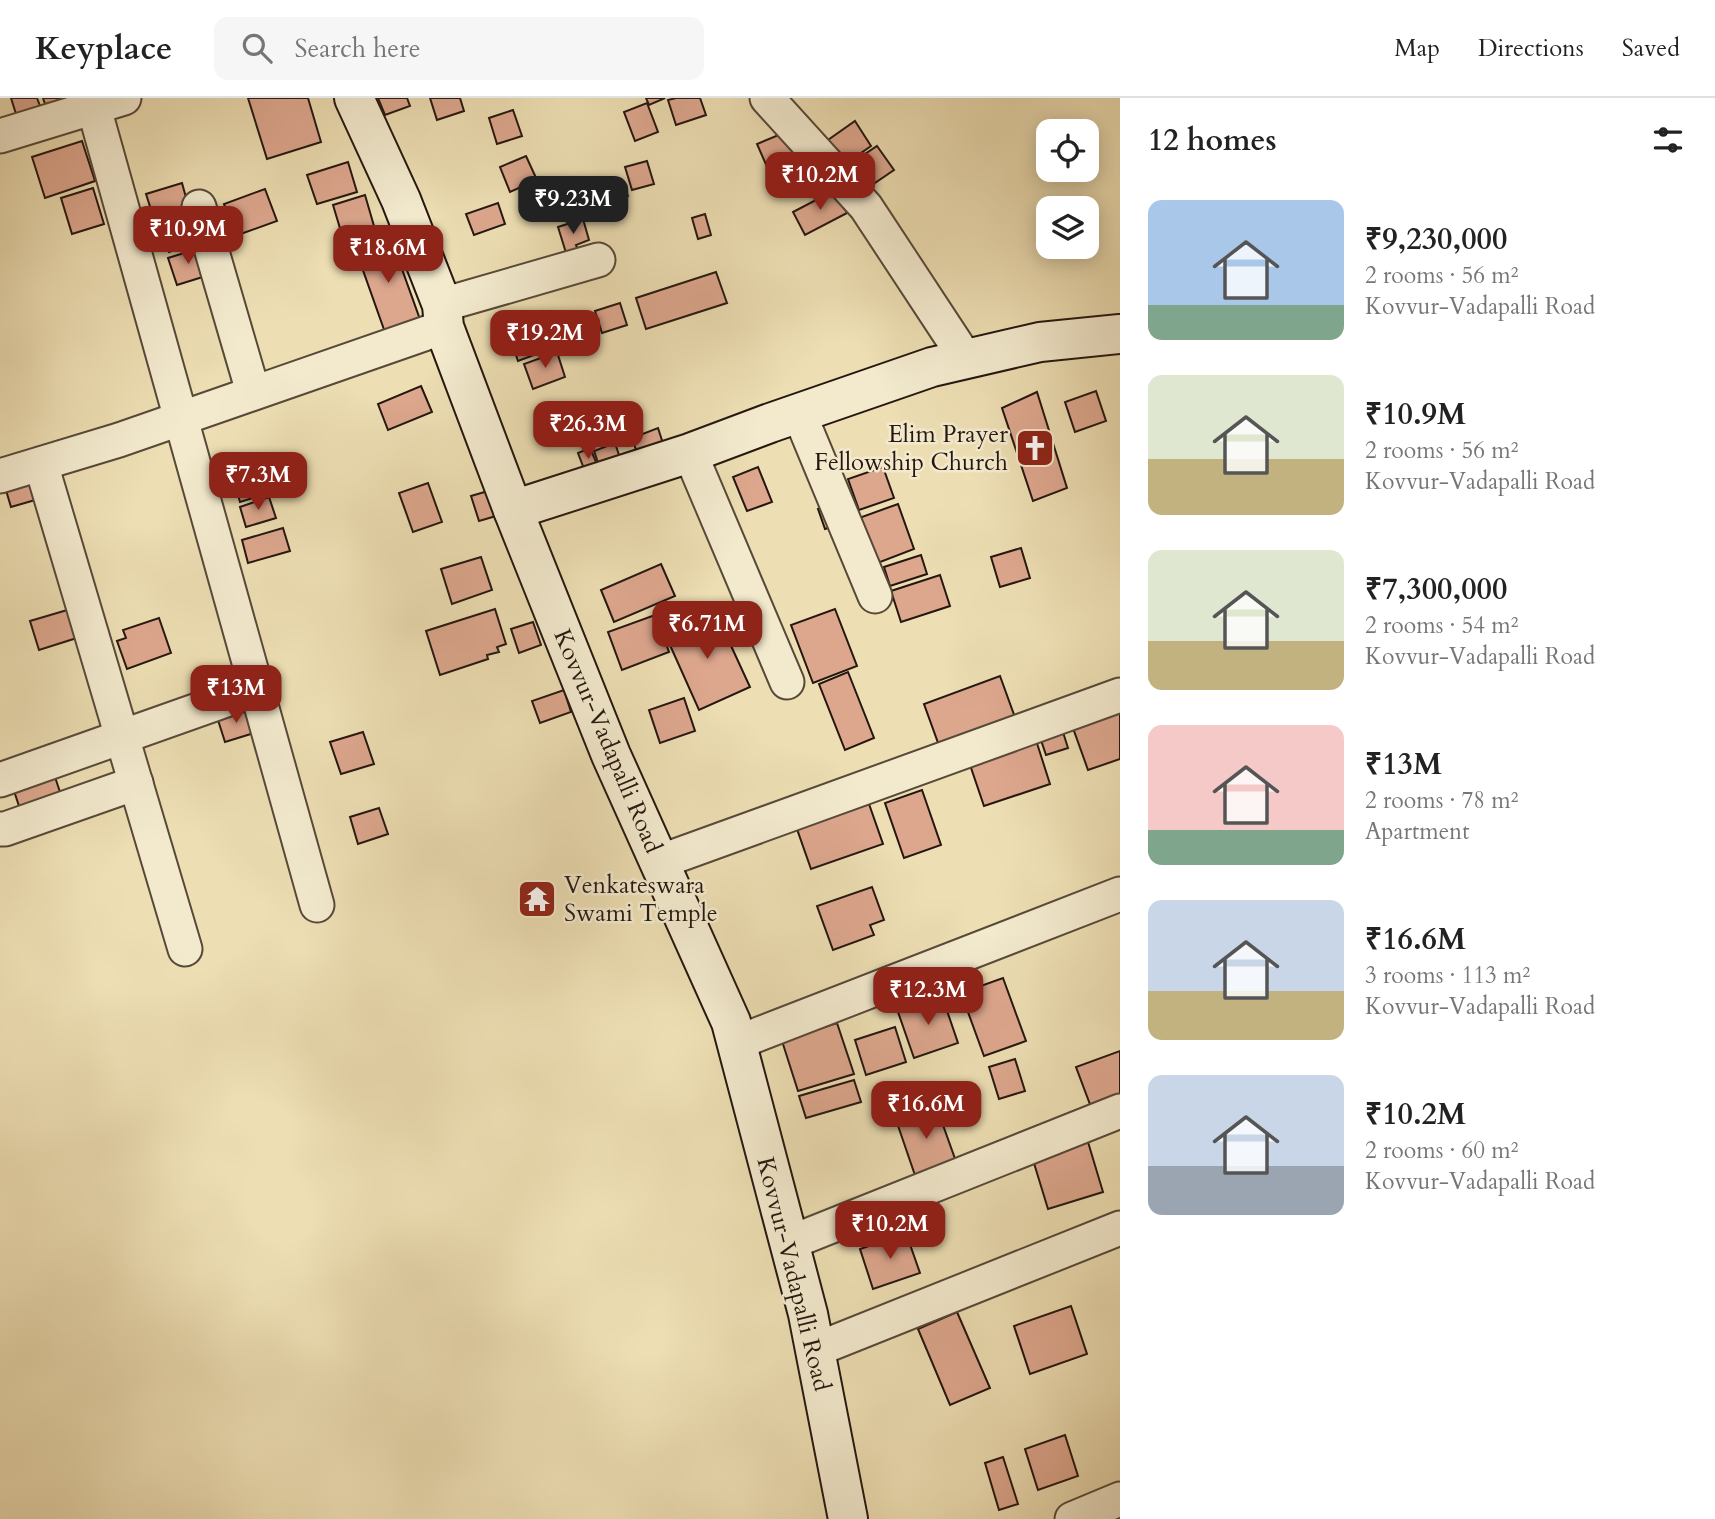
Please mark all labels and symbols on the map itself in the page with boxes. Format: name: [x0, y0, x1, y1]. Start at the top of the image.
pin: ₹10.2M: [763, 152, 877, 212]
pin: ₹9.23M: [516, 176, 630, 236]
pin: ₹10.9M: [131, 206, 245, 266]
pin: ₹18.6M: [331, 226, 445, 285]
pin: ₹19.2M: [488, 310, 602, 370]
pin: ₹26.3M: [531, 402, 645, 461]
place label: Elim Prayer Fellowship Church: [814, 418, 1008, 479]
church icon: Elim Prayer Fellowship Church: [1014, 427, 1056, 469]
pin: ₹7.3M: [209, 452, 307, 512]
pin: ₹6.71M: [650, 602, 764, 661]
street label: Kovvur-Vadapalli Road: [545, 624, 670, 858]
pin: ₹13M: [195, 666, 277, 725]
place label: Venkateswara Swami Temple: [564, 869, 718, 930]
temple icon: Venkateswara Swami Temple: [516, 878, 558, 920]
pin: ₹12.3M: [871, 968, 985, 1027]
pin: ₹16.6M: [869, 1082, 983, 1141]
street label: Kovvur-Vadapalli Road: [748, 1154, 839, 1395]
pin: ₹10.2M: [833, 1202, 947, 1261]

